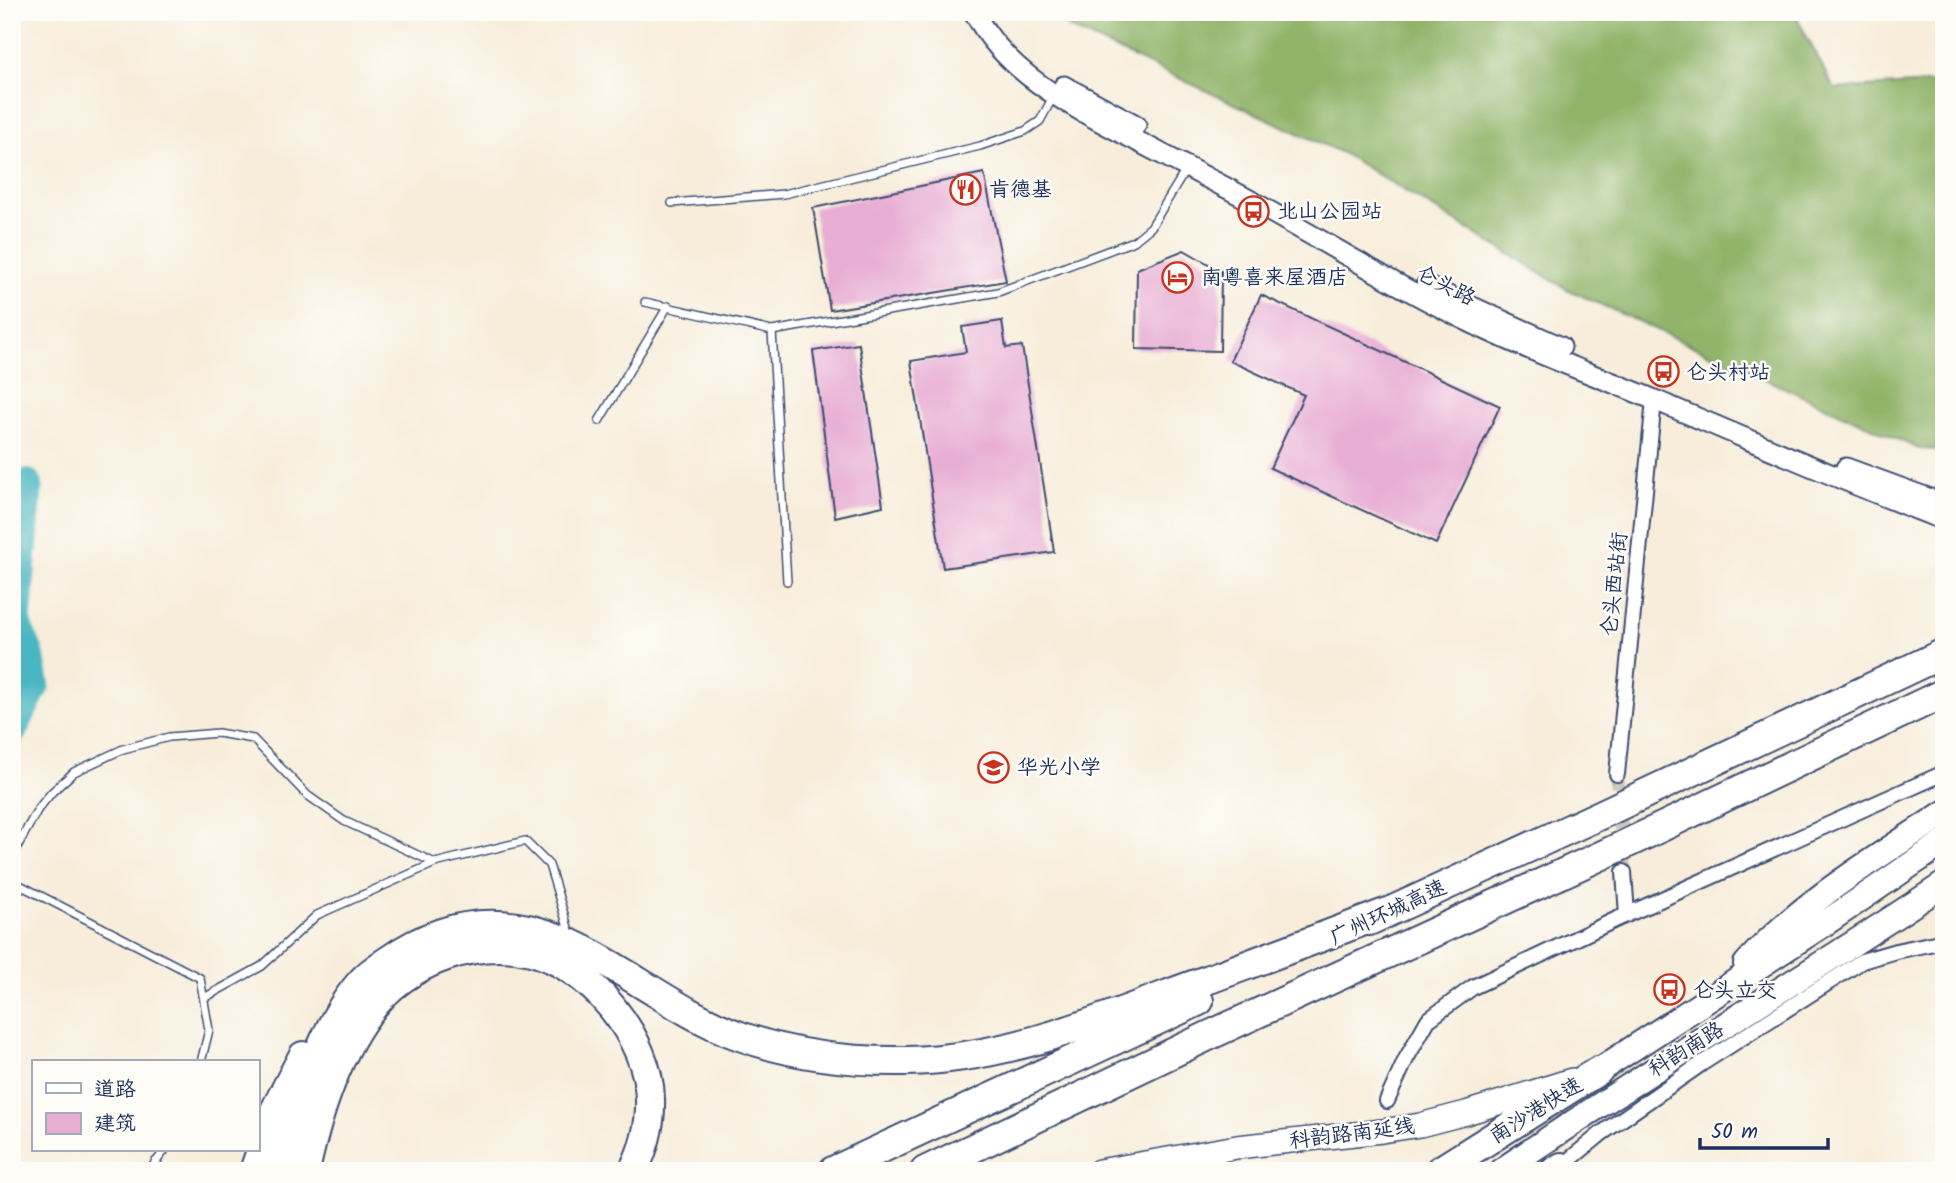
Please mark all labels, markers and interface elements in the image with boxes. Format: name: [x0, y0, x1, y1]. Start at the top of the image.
restaurant icon: 肯德基: [949, 172, 983, 206]
place label: 肯德基: [989, 174, 1052, 207]
bus stop icon: 北山公园站: [1237, 194, 1271, 228]
place label: 北山公园站: [1277, 196, 1382, 229]
street label: 仑头路: [1410, 257, 1481, 315]
hotel icon: 南粤喜来屋酒店: [1161, 260, 1195, 294]
place label: 南粤喜来屋酒店: [1201, 262, 1348, 295]
bus stop icon: 仑头村站: [1646, 355, 1680, 389]
place label: 仑头村站: [1686, 357, 1770, 390]
street label: 仑头西站街: [1594, 530, 1637, 638]
school or university icon: 华光小学: [977, 750, 1011, 784]
place label: 华光小学: [1017, 752, 1101, 785]
street label: 广州环城高速: [1325, 872, 1453, 955]
bus stop icon: 仑头立交: [1653, 973, 1687, 1007]
place label: 仑头立交: [1693, 975, 1777, 1008]
street label: 科韵南路: [1642, 1014, 1731, 1087]
legend: [32, 1060, 259, 1152]
street label: 南沙港快速: [1484, 1069, 1590, 1153]
text: 道路: [94, 1074, 136, 1107]
scale bar: [1700, 1106, 1828, 1150]
text: 建筑: [94, 1108, 136, 1141]
street label: 科韵路南延线: [1288, 1110, 1417, 1159]
text: 50 m: [1711, 1116, 1758, 1149]

